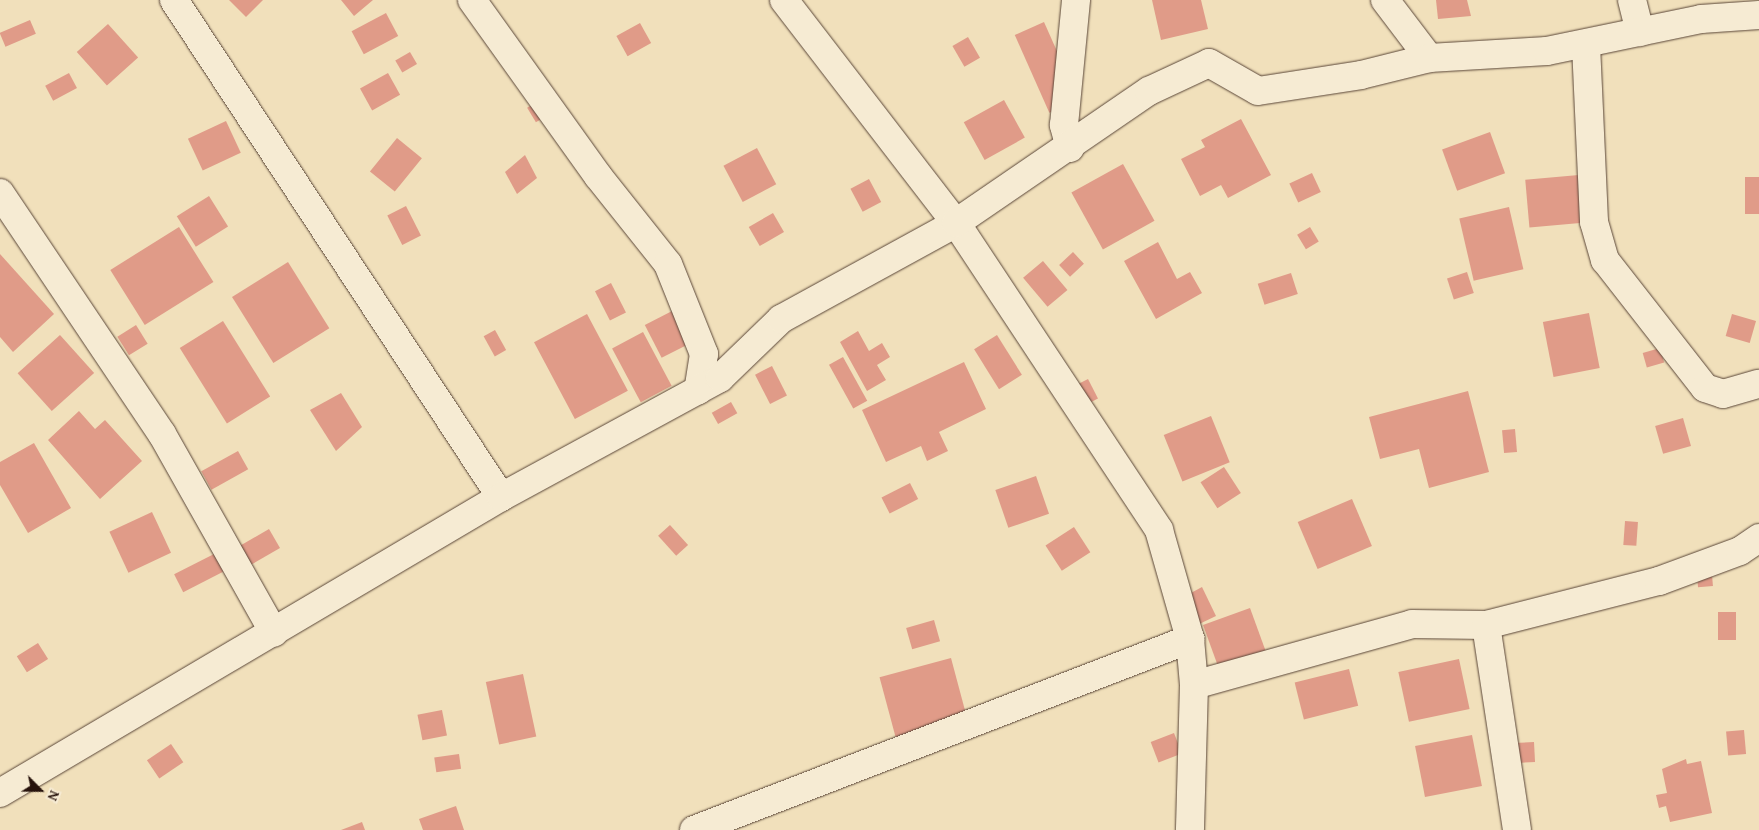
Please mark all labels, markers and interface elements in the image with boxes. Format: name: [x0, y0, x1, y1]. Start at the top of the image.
north arrow: [15, 765, 65, 815]
text: N: [43, 788, 65, 804]

